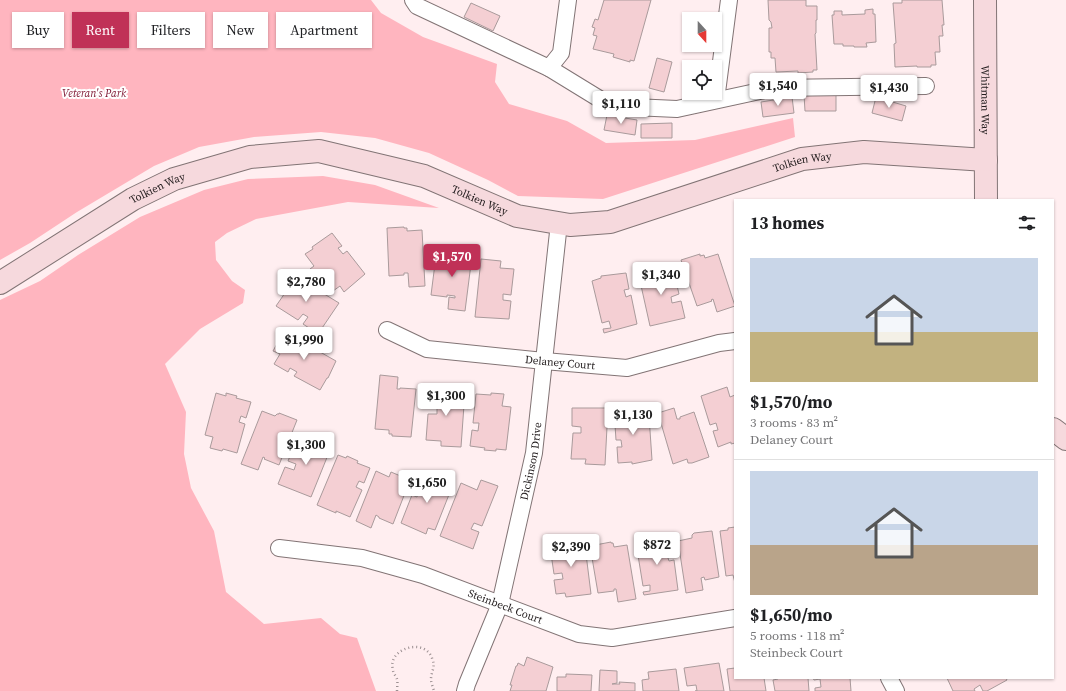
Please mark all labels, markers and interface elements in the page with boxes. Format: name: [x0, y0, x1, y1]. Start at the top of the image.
chip: Buy: [12, 12, 64, 48]
chip: Rent: [72, 12, 129, 48]
chip: Filters: [137, 12, 205, 48]
chip: New: [213, 12, 268, 48]
chip: Apartment: [276, 12, 372, 48]
north arrow: [682, 12, 722, 52]
map controls: [682, 12, 722, 100]
button: locate: [682, 60, 722, 100]
street label: Whitman Way: [977, 65, 993, 135]
pin: $1,540: [745, 73, 811, 107]
pin: $1,430: [856, 75, 922, 109]
text: $1,540: [758, 77, 798, 94]
text: $1,430: [869, 79, 909, 96]
park label: Veteran's Park: [62, 86, 127, 101]
pin: $1,110: [588, 91, 654, 125]
text: $1,110: [601, 95, 641, 112]
street label: Tolkien Way: [771, 149, 833, 176]
street label: Tolkien Way: [127, 169, 187, 207]
street label: Tolkien Way: [449, 182, 510, 219]
text: 13 homes: [750, 211, 824, 235]
icon: filters: [1016, 212, 1038, 234]
pin: $1,570: [419, 244, 485, 278]
text: $1,570: [432, 248, 472, 265]
pin: $1,340: [628, 262, 694, 296]
text: $1,340: [641, 266, 681, 283]
pin: $2,780: [273, 269, 339, 303]
text: $2,780: [286, 273, 326, 290]
icon: home: [858, 284, 930, 356]
pin: $1,990: [271, 327, 337, 361]
text: $1,990: [284, 331, 324, 348]
street label: Delaney Court: [524, 352, 596, 373]
pin: $1,300: [413, 383, 479, 417]
text: $1,300: [426, 387, 466, 404]
text: $1,570/mo: [750, 390, 832, 414]
pin: $1,130: [600, 402, 666, 436]
text: $1,130: [613, 406, 653, 423]
text: 3 rooms · 83 m²: [750, 414, 838, 431]
street label: Dickinson Drive: [517, 421, 545, 502]
text: Delaney Court: [750, 431, 833, 448]
pin: $1,300: [273, 432, 339, 466]
text: $1,300: [286, 436, 326, 453]
pin: $1,650: [394, 470, 460, 504]
text: $1,650: [407, 474, 447, 491]
icon: home: [858, 497, 930, 569]
pin: $872: [633, 532, 681, 566]
pin: $2,390: [538, 534, 604, 568]
text: $872: [643, 536, 671, 553]
text: $2,390: [551, 538, 591, 555]
street label: Steinbeck Court: [466, 586, 545, 628]
text: $1,650/mo: [750, 603, 832, 627]
text: 5 rooms · 118 m²: [750, 627, 845, 644]
text: Steinbeck Court: [750, 644, 842, 661]

